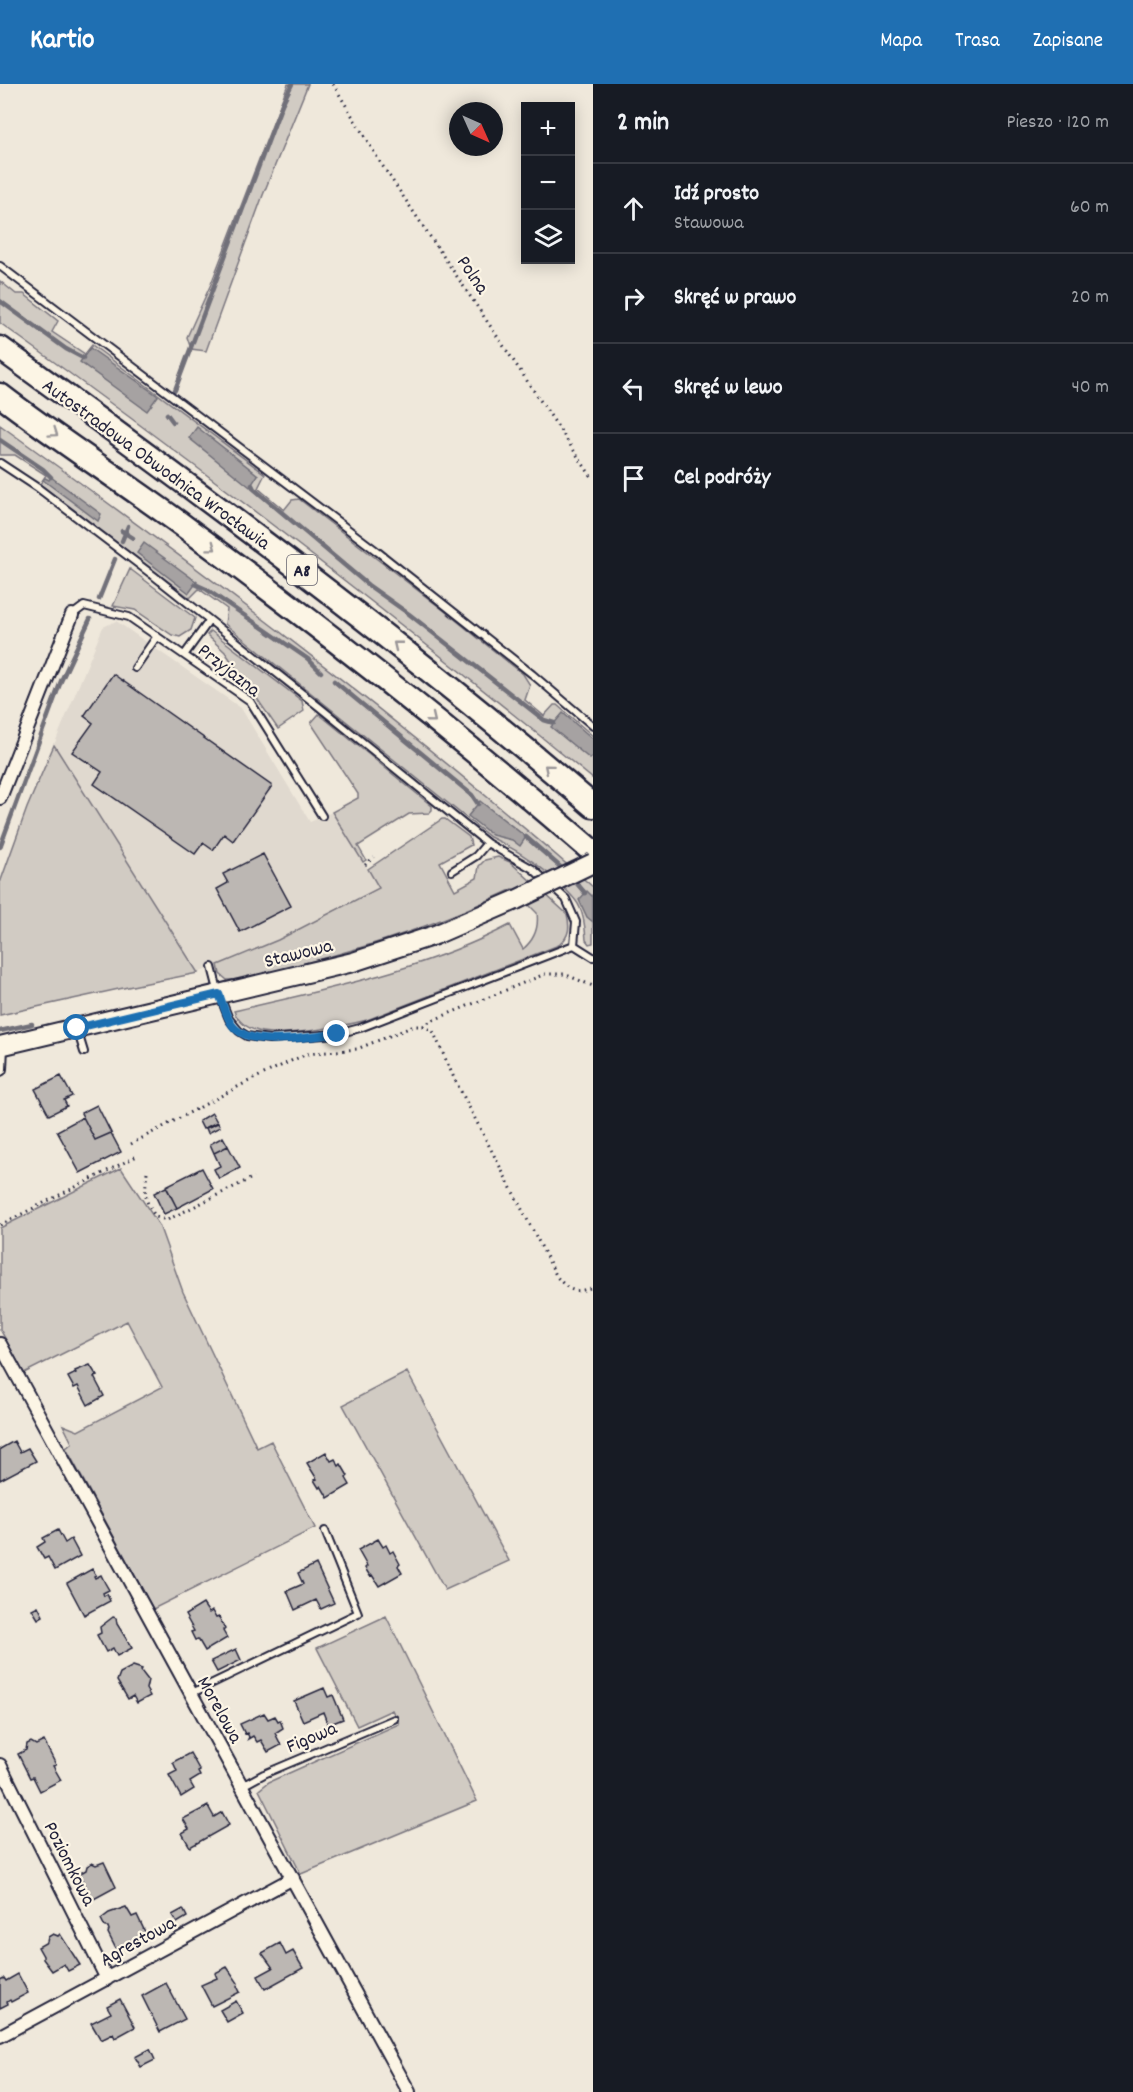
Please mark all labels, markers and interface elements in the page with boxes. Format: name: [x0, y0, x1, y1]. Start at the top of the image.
text: Kartio: [30, 22, 94, 62]
text: Mapa: [880, 27, 922, 57]
text: Trasa: [955, 27, 1000, 57]
text: Zapisane: [1033, 27, 1103, 57]
north arrow: [449, 102, 503, 156]
map controls: [521, 102, 575, 264]
button: +: [521, 102, 575, 156]
text: 2 min: [617, 105, 669, 142]
text: Pieszo · 120 m: [1006, 109, 1109, 137]
button: −: [521, 156, 575, 210]
text: Idź prosto: [674, 179, 759, 210]
icon: ahead: [617, 192, 650, 225]
text: 60 m: [1070, 194, 1109, 222]
button: layers: [521, 210, 575, 264]
text: Stawowa: [674, 210, 744, 238]
street label: Polna: [448, 251, 495, 301]
icon: right: [617, 282, 650, 315]
text: Skręć w prawo: [674, 283, 796, 314]
text: 20 m: [1071, 284, 1109, 312]
icon: left: [617, 372, 650, 405]
street label: Autostradowa Obwodnica Wrocławia: [35, 373, 276, 558]
text: Skręć w lewo: [674, 373, 783, 404]
text: 40 m: [1071, 374, 1109, 402]
one-way arrow: [47, 426, 58, 437]
icon: arrive: [617, 462, 650, 495]
text: Cel podróży: [674, 463, 770, 494]
one-way arrow: [206, 540, 217, 551]
road number: A8: [287, 555, 317, 585]
street label: Przyjazna: [191, 638, 266, 705]
one-way arrow: [393, 641, 404, 652]
one-way arrow: [425, 711, 436, 722]
one-way arrow: [544, 764, 555, 775]
street label: Stawowa: [262, 933, 336, 977]
route start: [63, 1014, 89, 1040]
route end: [323, 1020, 349, 1046]
street label: Morelowa: [188, 1672, 249, 1750]
street label: Figowa: [283, 1715, 342, 1762]
street label: Poziomkowa: [35, 1817, 102, 1912]
street label: Agrestowa: [95, 1910, 182, 1975]

